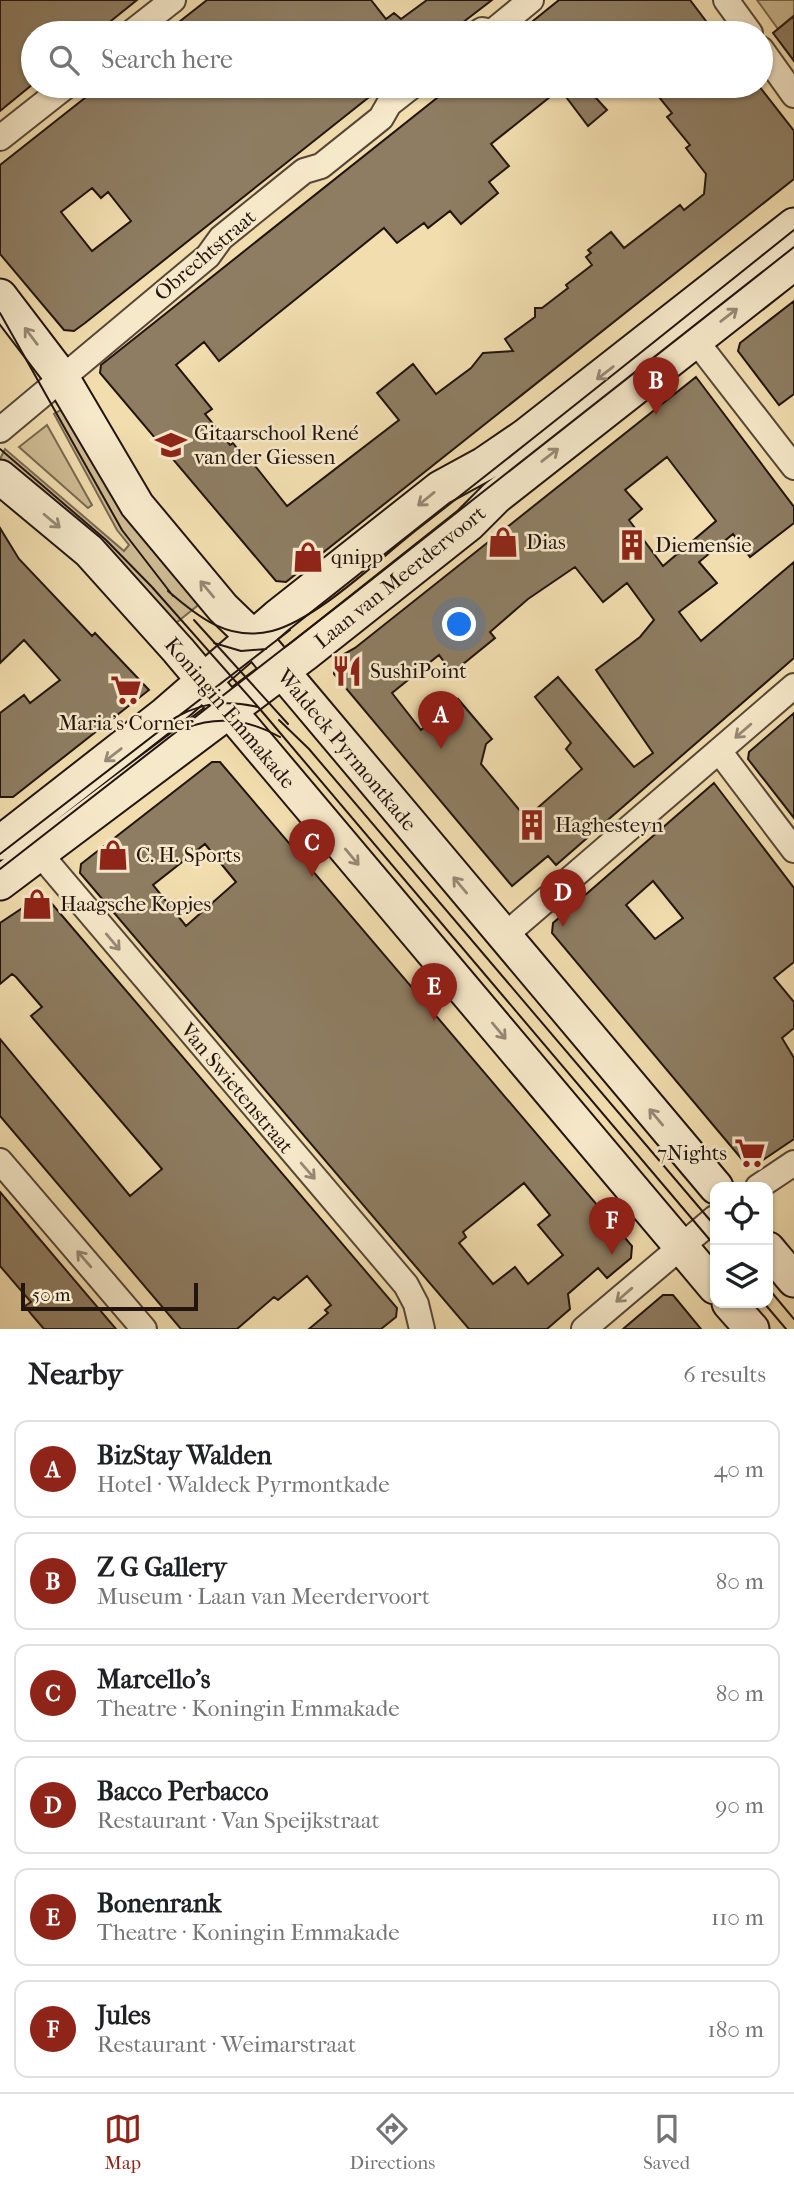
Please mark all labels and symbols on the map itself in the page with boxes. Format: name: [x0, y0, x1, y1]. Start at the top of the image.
street label: Obrechtstraat: [150, 204, 261, 305]
one-way arrow: [719, 307, 737, 323]
one-way arrow: [23, 327, 38, 346]
pin: B: [633, 357, 679, 415]
one-way arrow: [597, 366, 615, 381]
place label: Gitaarschool René van der Giessen: [194, 421, 359, 469]
school or university icon: Gitaarschool René van der Giessen: [154, 428, 188, 462]
one-way arrow: [540, 448, 558, 463]
one-way arrow: [417, 492, 435, 507]
street label: Laan van Meerdervoort: [310, 500, 491, 653]
one-way arrow: [43, 513, 61, 529]
shop icon: Dias: [486, 525, 520, 559]
building icon: Diemensie: [615, 528, 649, 562]
place label: Dias: [526, 530, 566, 554]
place label: Diemensie: [655, 533, 752, 557]
shop icon: qnipp: [291, 540, 325, 574]
place label: qnipp: [331, 545, 383, 569]
one-way arrow: [199, 581, 215, 599]
your location: [442, 607, 476, 641]
street label: Koningin Emmakade: [160, 633, 300, 793]
restaurant icon: SushiPoint: [330, 654, 364, 688]
place label: SushiPoint: [370, 659, 467, 683]
street label: Waldeck Pyrmontkade: [272, 664, 422, 836]
supermarket icon: Maria's Corner: [109, 673, 143, 707]
pin: A: [418, 691, 464, 749]
place label: Maria's Corner: [58, 711, 194, 735]
one-way arrow: [734, 723, 752, 739]
one-way arrow: [104, 747, 122, 762]
building icon: Haghesteyn: [515, 808, 549, 842]
place label: Haghesteyn: [555, 813, 663, 837]
pin: C: [289, 819, 335, 877]
shop icon: C. H. Sports: [96, 838, 130, 872]
place label: C. H. Sports: [136, 843, 241, 867]
one-way arrow: [344, 848, 360, 866]
pin: D: [540, 869, 586, 927]
one-way arrow: [452, 876, 468, 894]
shop icon: Haagsche Kopjes: [20, 887, 54, 921]
place label: Haagsche Kopjes: [60, 892, 211, 916]
one-way arrow: [105, 932, 121, 950]
pin: E: [411, 963, 457, 1021]
street label: Van Swietenstraat: [175, 1017, 299, 1158]
one-way arrow: [491, 1022, 507, 1040]
one-way arrow: [648, 1108, 664, 1126]
supermarket icon: 7Nights: [733, 1136, 767, 1170]
place label: 7Nights: [657, 1141, 727, 1165]
one-way arrow: [300, 1162, 316, 1180]
pin: F: [589, 1197, 635, 1255]
one-way arrow: [76, 1250, 92, 1268]
scale bar: [21, 1280, 198, 1312]
one-way arrow: [615, 1287, 633, 1303]

